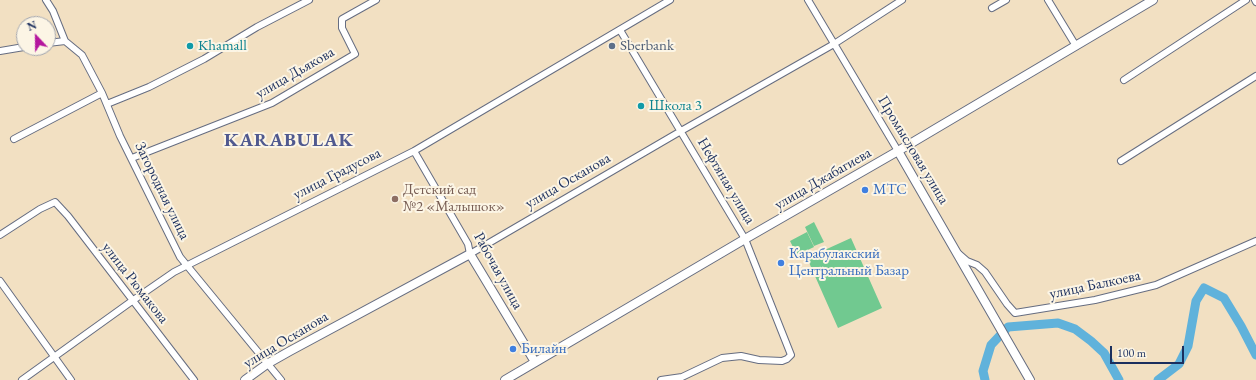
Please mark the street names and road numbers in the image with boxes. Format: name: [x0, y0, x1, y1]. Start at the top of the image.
street label: улица Дьякова: [252, 43, 338, 103]
street label: Промысловая улица: [873, 92, 953, 208]
street label: Нефтяная улица: [693, 135, 759, 227]
street label: Загородная улица: [131, 139, 193, 243]
street label: улица Градусова: [290, 144, 384, 204]
street label: улица Джабагиева: [771, 144, 875, 214]
street label: улица Осканова: [522, 149, 614, 213]
street label: Рабочая улица: [469, 229, 527, 313]
street label: улица Рюмакова: [98, 239, 172, 327]
street label: улица Балкоева: [1048, 267, 1142, 303]
street label: улица Осканова: [240, 308, 332, 372]

